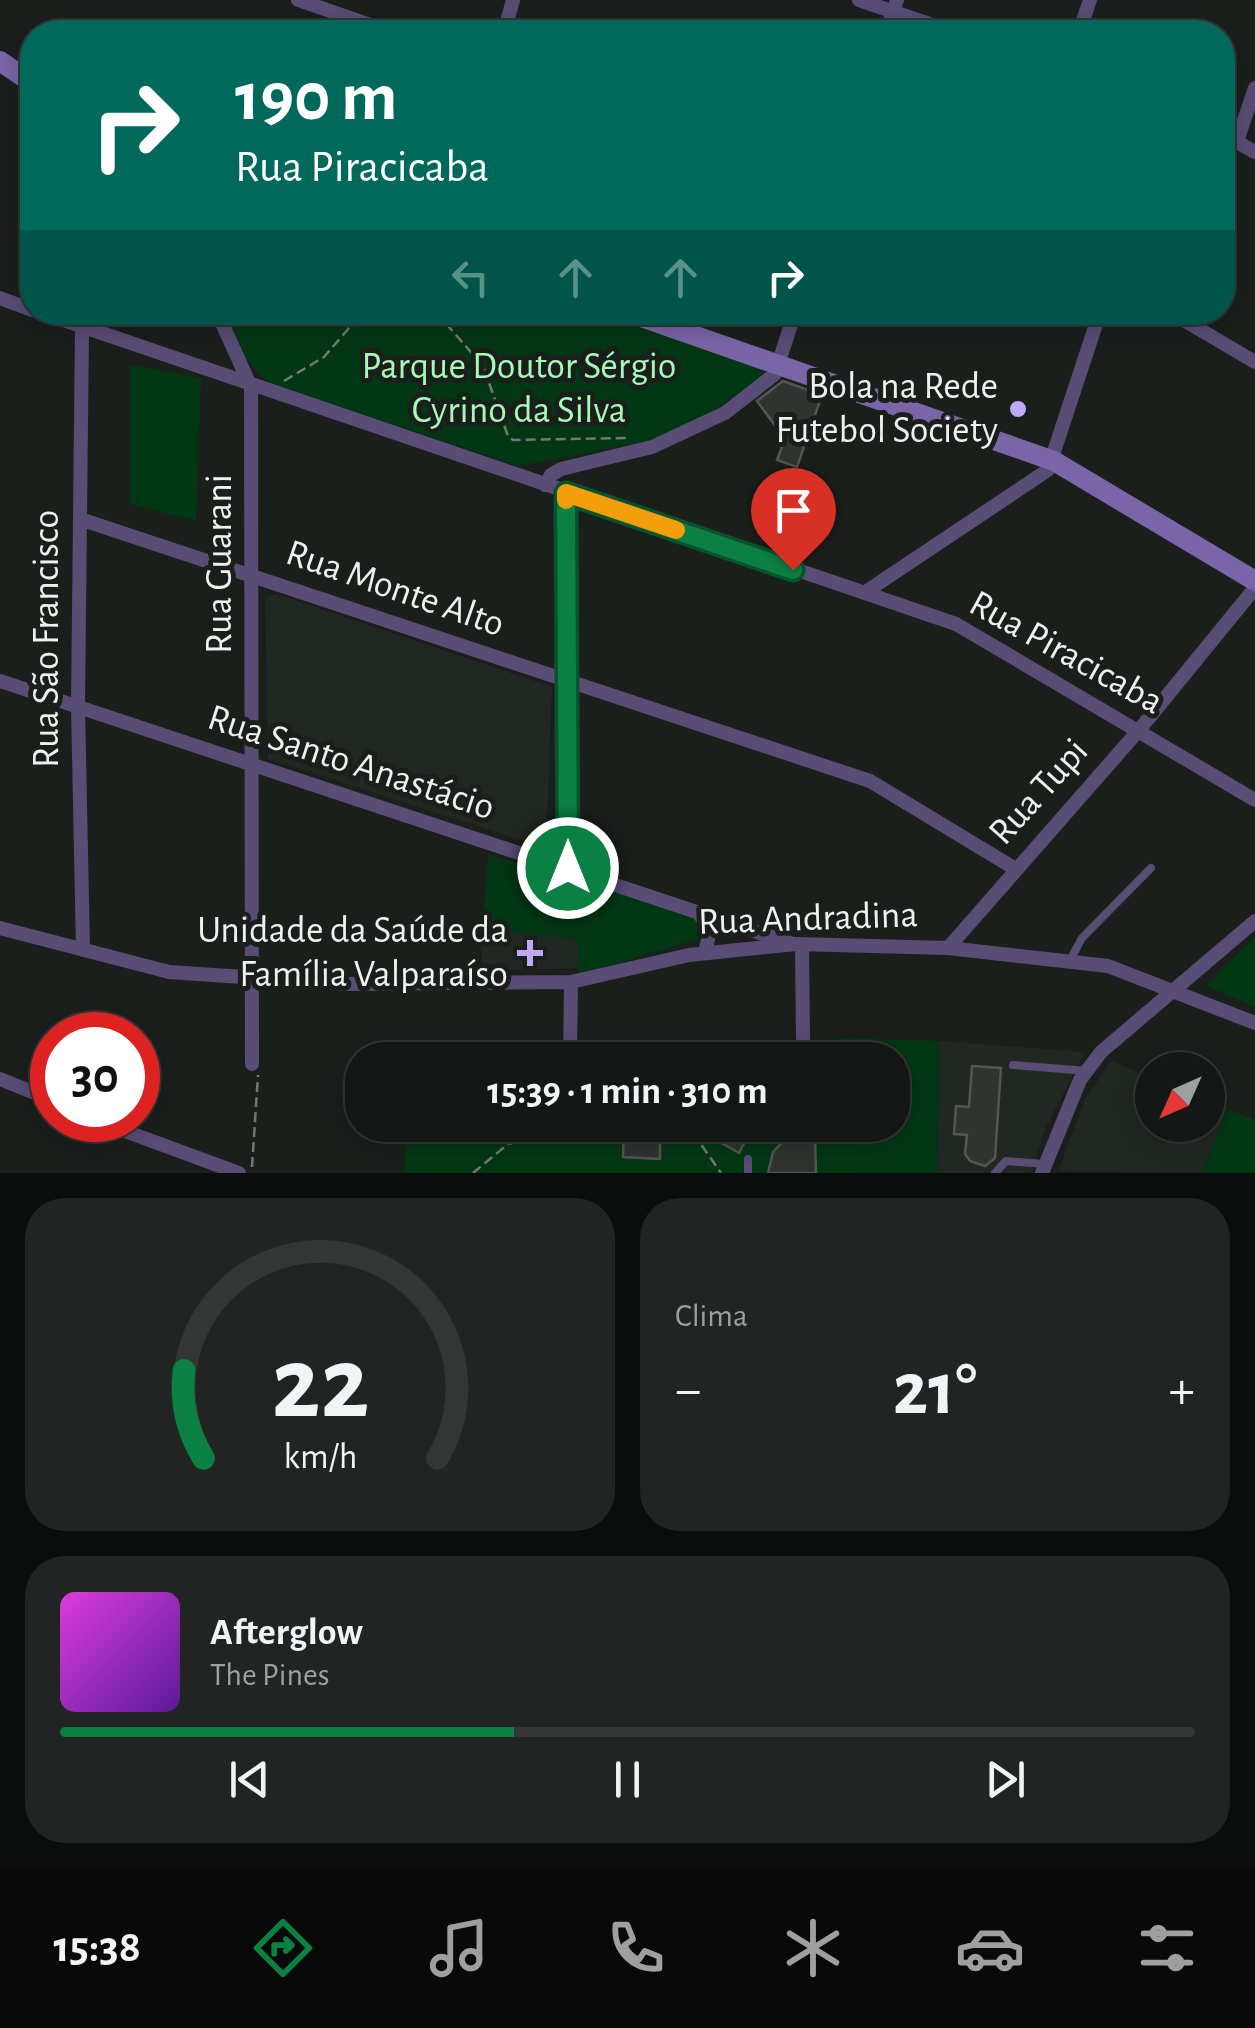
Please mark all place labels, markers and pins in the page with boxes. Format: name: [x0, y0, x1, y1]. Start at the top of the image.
place label: Bola na Rede Futebol Society: [775, 368, 998, 450]
marker: Bola na Rede Futebol Society: [1007, 398, 1029, 420]
pin: [751, 468, 836, 571]
place label: Unidade da Saúde da Família Valparaíso: [197, 912, 508, 994]
marker: Unidade da Saúde da Família Valparaíso: [517, 940, 543, 966]

